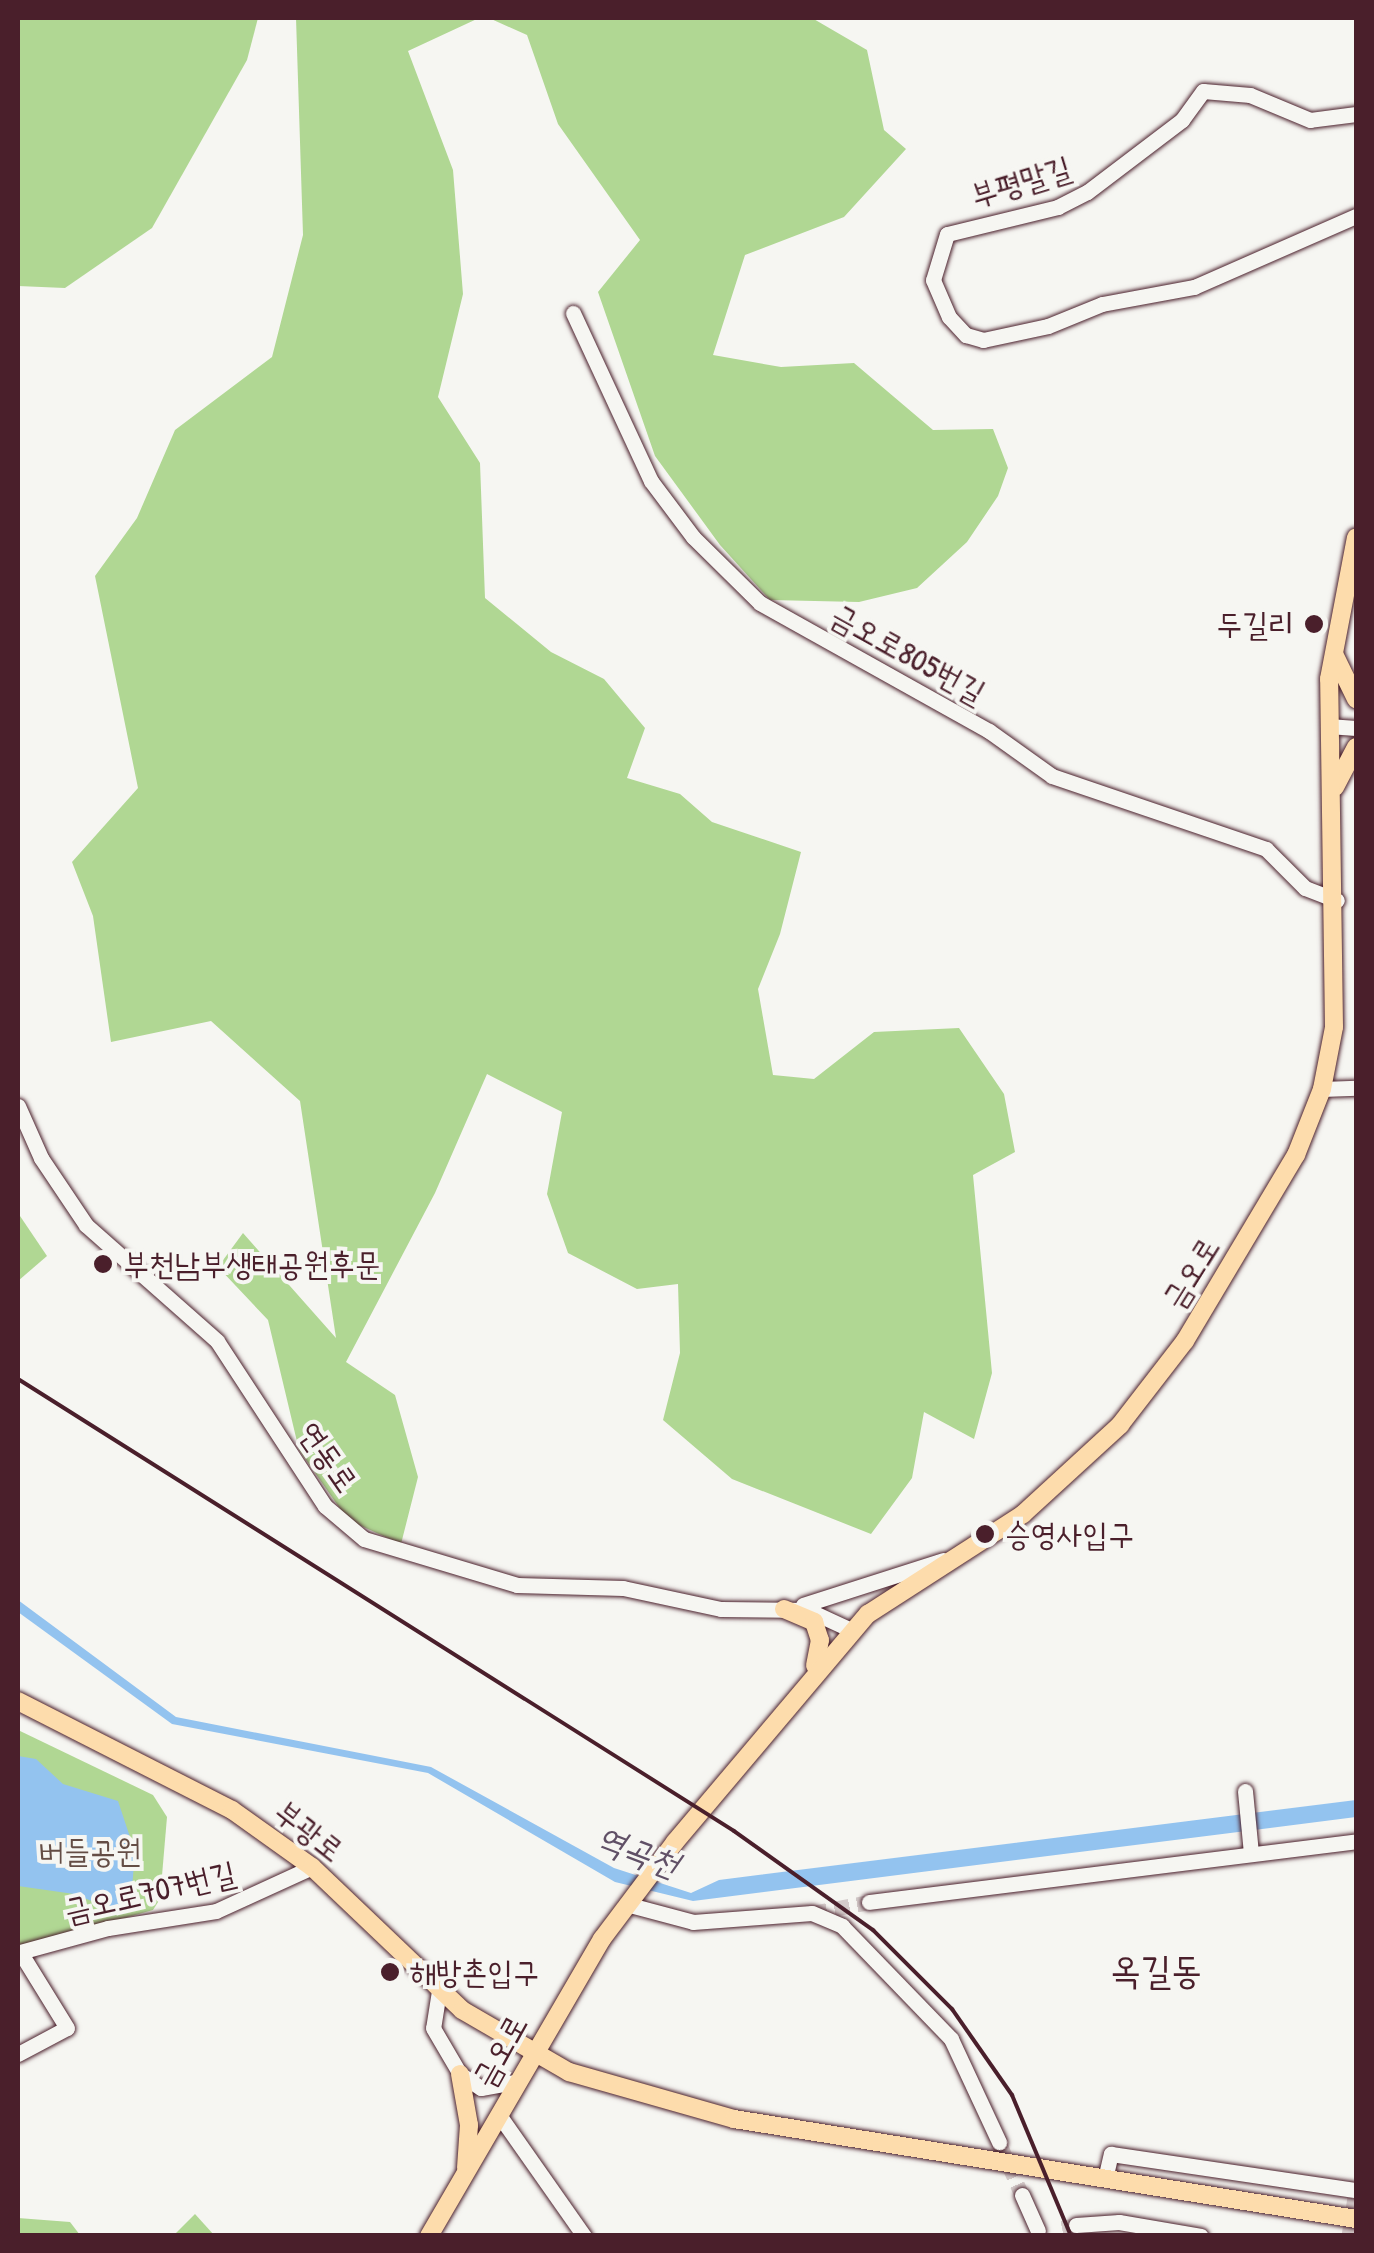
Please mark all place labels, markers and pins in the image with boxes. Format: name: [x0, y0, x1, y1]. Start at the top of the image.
place label: 두길리: [1217, 605, 1294, 643]
marker: 두길리: [1303, 613, 1325, 635]
place label: 부천남부생태공원후문: [123, 1245, 380, 1283]
marker: 부천남부생태공원후문: [92, 1253, 114, 1275]
place label: 승영사입구: [1005, 1515, 1134, 1553]
marker: 승영사입구: [974, 1523, 996, 1545]
place label: 해방촌입구: [410, 1953, 539, 1991]
marker: 해방촌입구: [379, 1961, 401, 1983]

